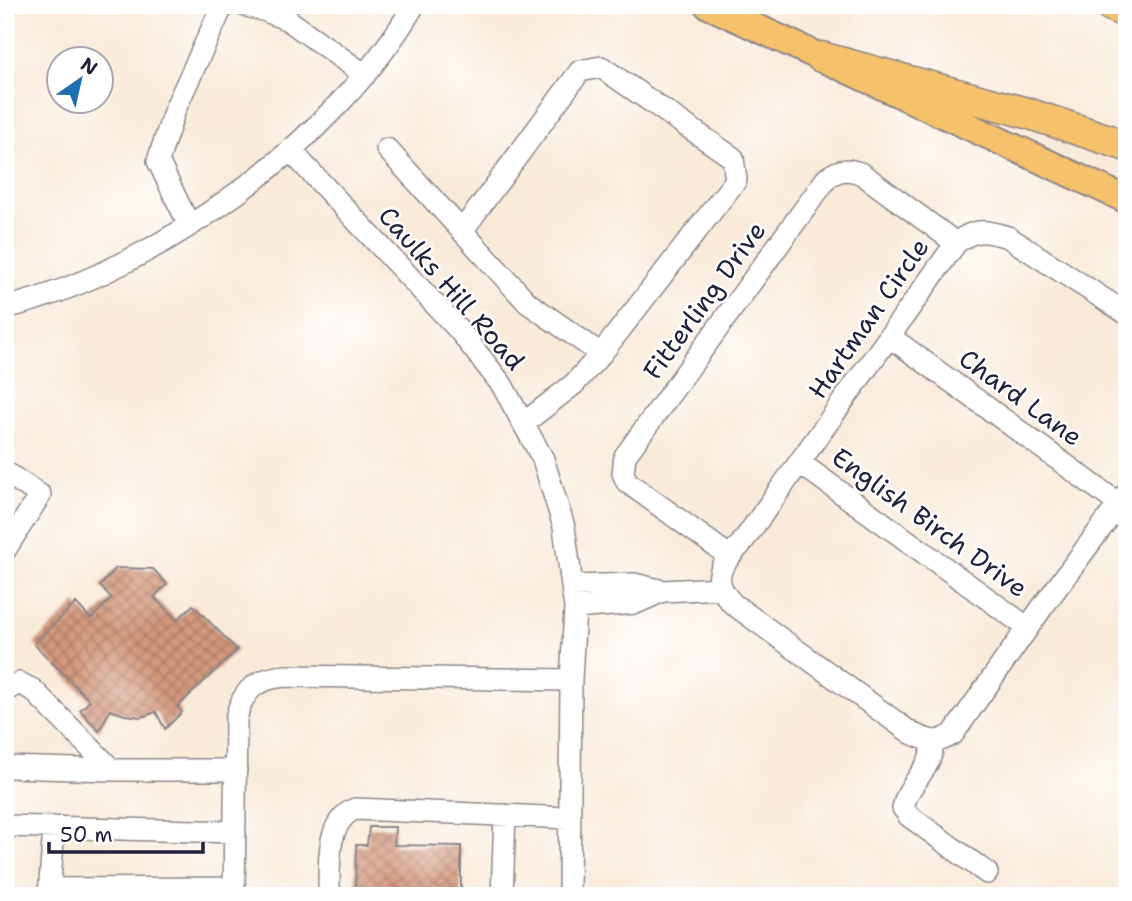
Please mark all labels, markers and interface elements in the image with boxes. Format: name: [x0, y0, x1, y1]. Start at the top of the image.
north arrow: [46, 46, 116, 116]
text: N: [76, 52, 102, 81]
street label: Caulks Hill Road: [371, 199, 533, 377]
street label: Fitterling Drive: [635, 214, 773, 386]
street label: Hartman Circle: [800, 231, 936, 405]
street label: Chard Lane: [952, 340, 1090, 454]
street label: English Birch Drive: [825, 439, 1035, 605]
scale bar: [49, 810, 203, 854]
text: 50 m: [60, 821, 113, 849]

